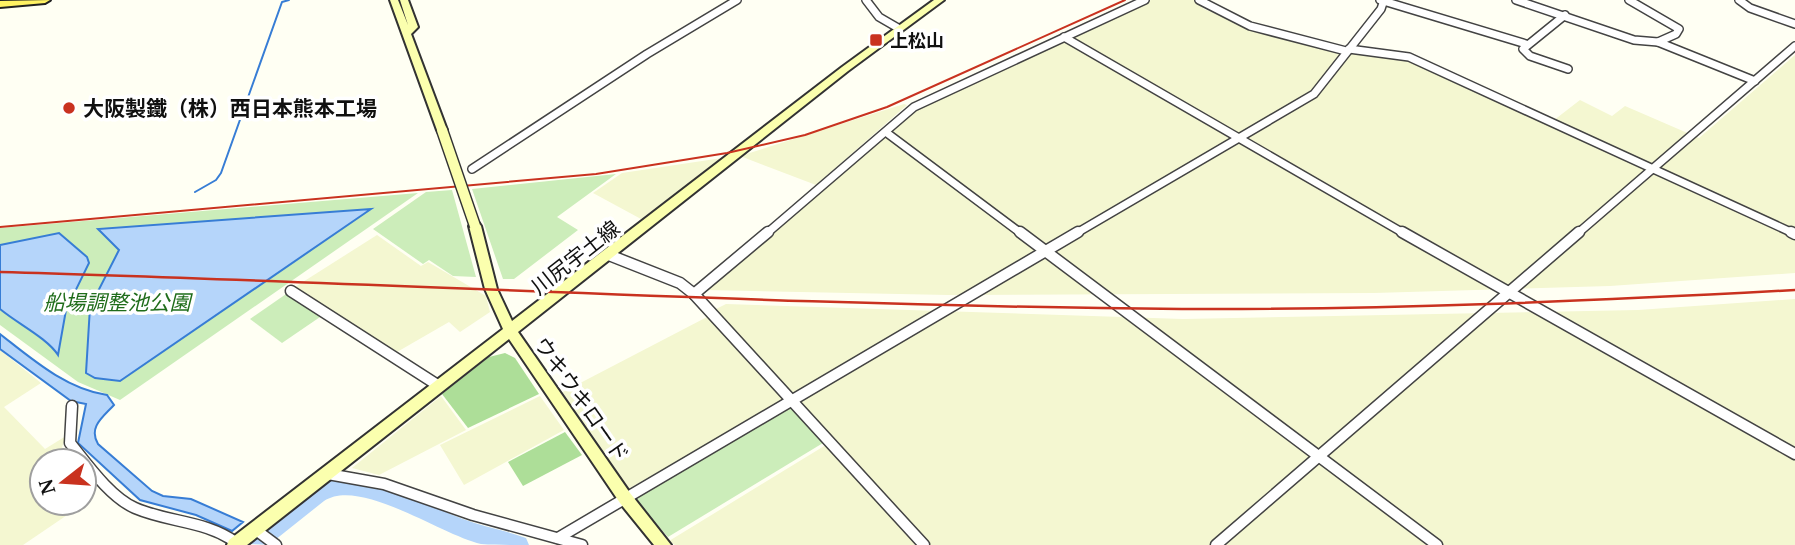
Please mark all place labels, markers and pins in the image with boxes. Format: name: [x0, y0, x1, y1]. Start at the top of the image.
place label: 上松山: [890, 28, 944, 52]
marker: 上松山: [868, 32, 884, 48]
place label: 大阪製鐵（株）西日本熊本工場: [83, 94, 377, 122]
marker: 大阪製鐵（株）西日本熊本工場: [61, 100, 77, 116]

